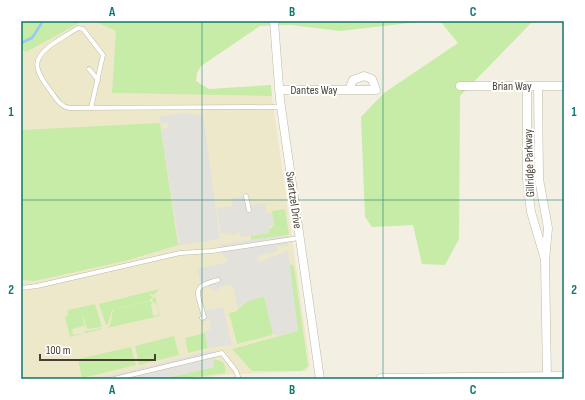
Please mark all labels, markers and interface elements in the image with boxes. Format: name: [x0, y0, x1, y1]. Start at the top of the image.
text: A: [108, 4, 116, 20]
text: B: [289, 4, 295, 20]
text: C: [470, 4, 477, 20]
street label: Brian Way: [492, 79, 532, 94]
street label: Dantes Way: [291, 83, 338, 98]
text: 1: [8, 104, 14, 120]
text: 1: [571, 104, 577, 120]
street label: Gillridge Parkway: [521, 128, 538, 197]
street label: Swartzel Drive: [282, 170, 305, 230]
text: 2: [8, 282, 14, 298]
text: 2: [571, 282, 577, 298]
scale bar: [40, 336, 155, 362]
text: 100 m: [46, 343, 71, 358]
text: A: [108, 382, 116, 398]
text: B: [289, 382, 295, 398]
text: C: [470, 382, 477, 398]

